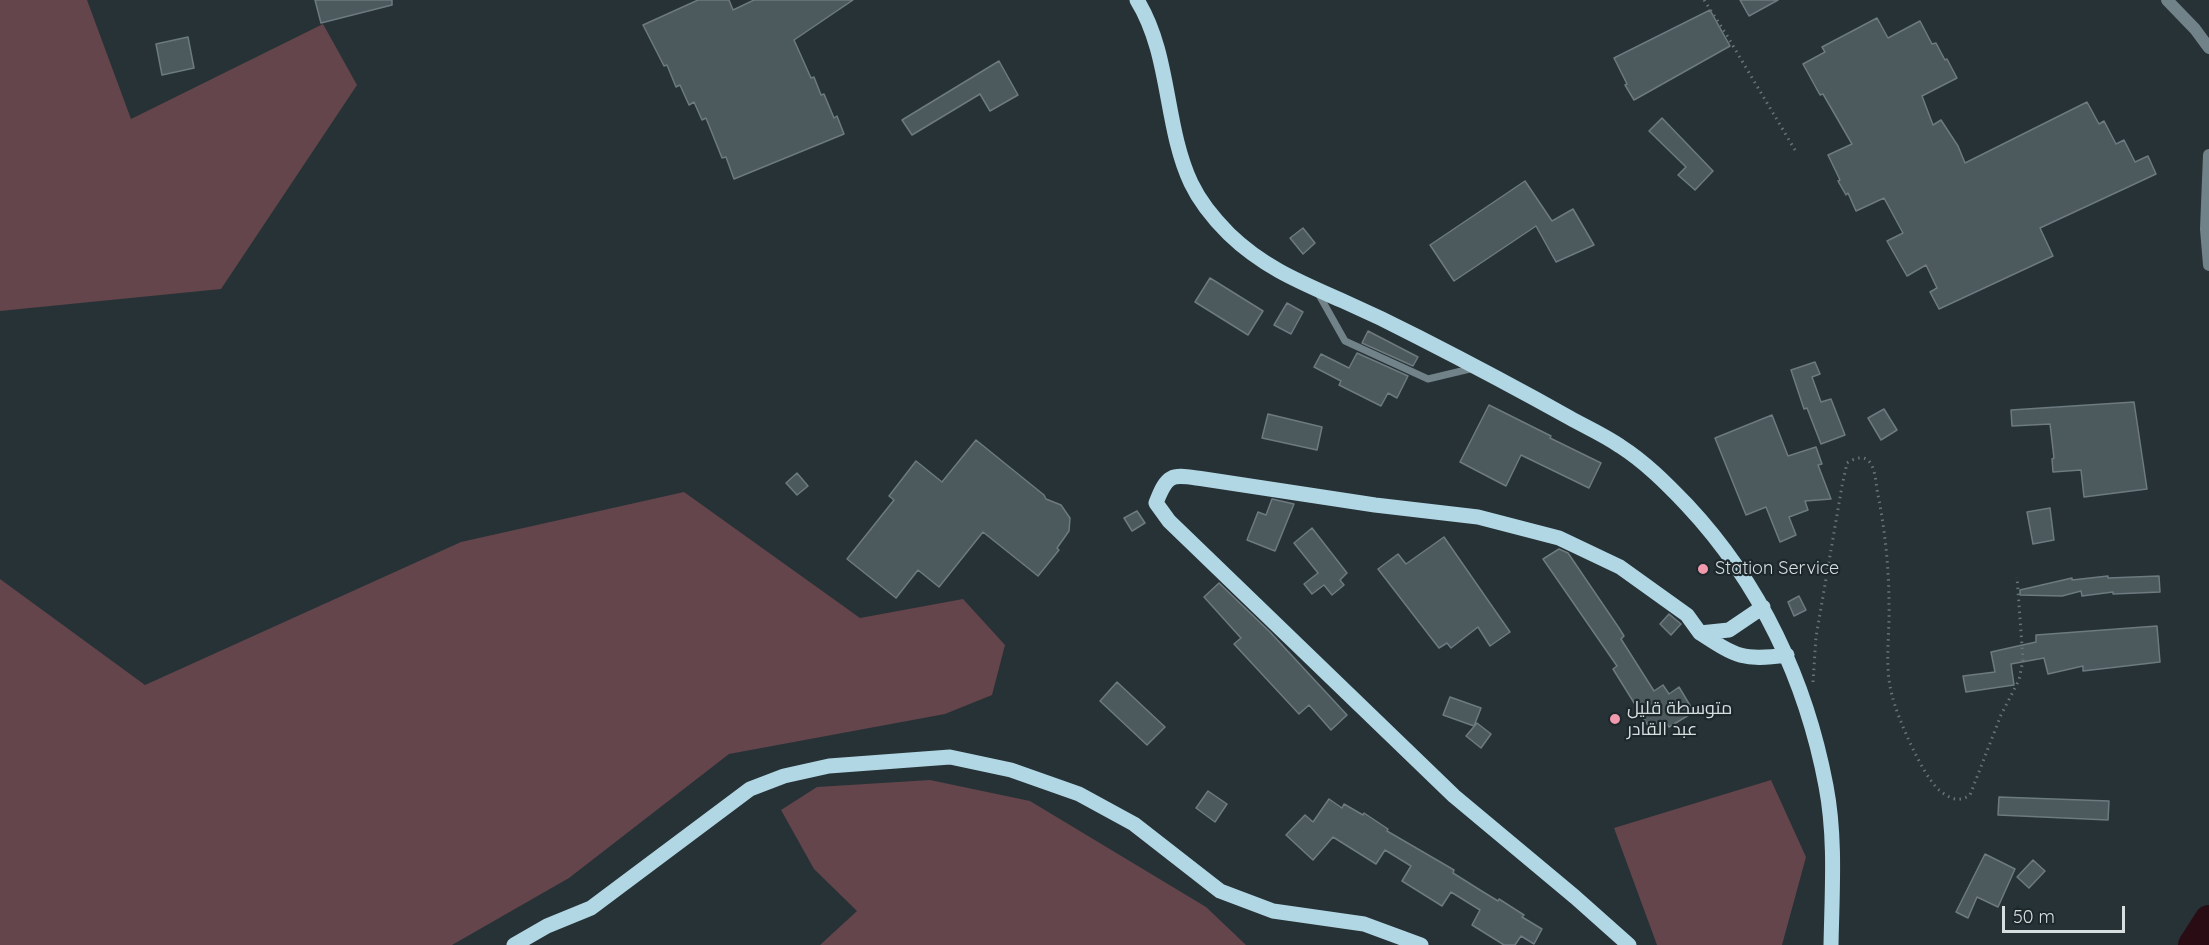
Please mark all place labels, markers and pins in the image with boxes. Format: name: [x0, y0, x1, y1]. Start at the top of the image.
place label: Station Service: [1715, 558, 1839, 580]
marker: Station Service: [1696, 562, 1710, 576]
place label: متوسطة قليل عبد القادر: [1627, 698, 1732, 740]
marker: متوسطة قليل عبد القادر: [1608, 712, 1622, 726]

